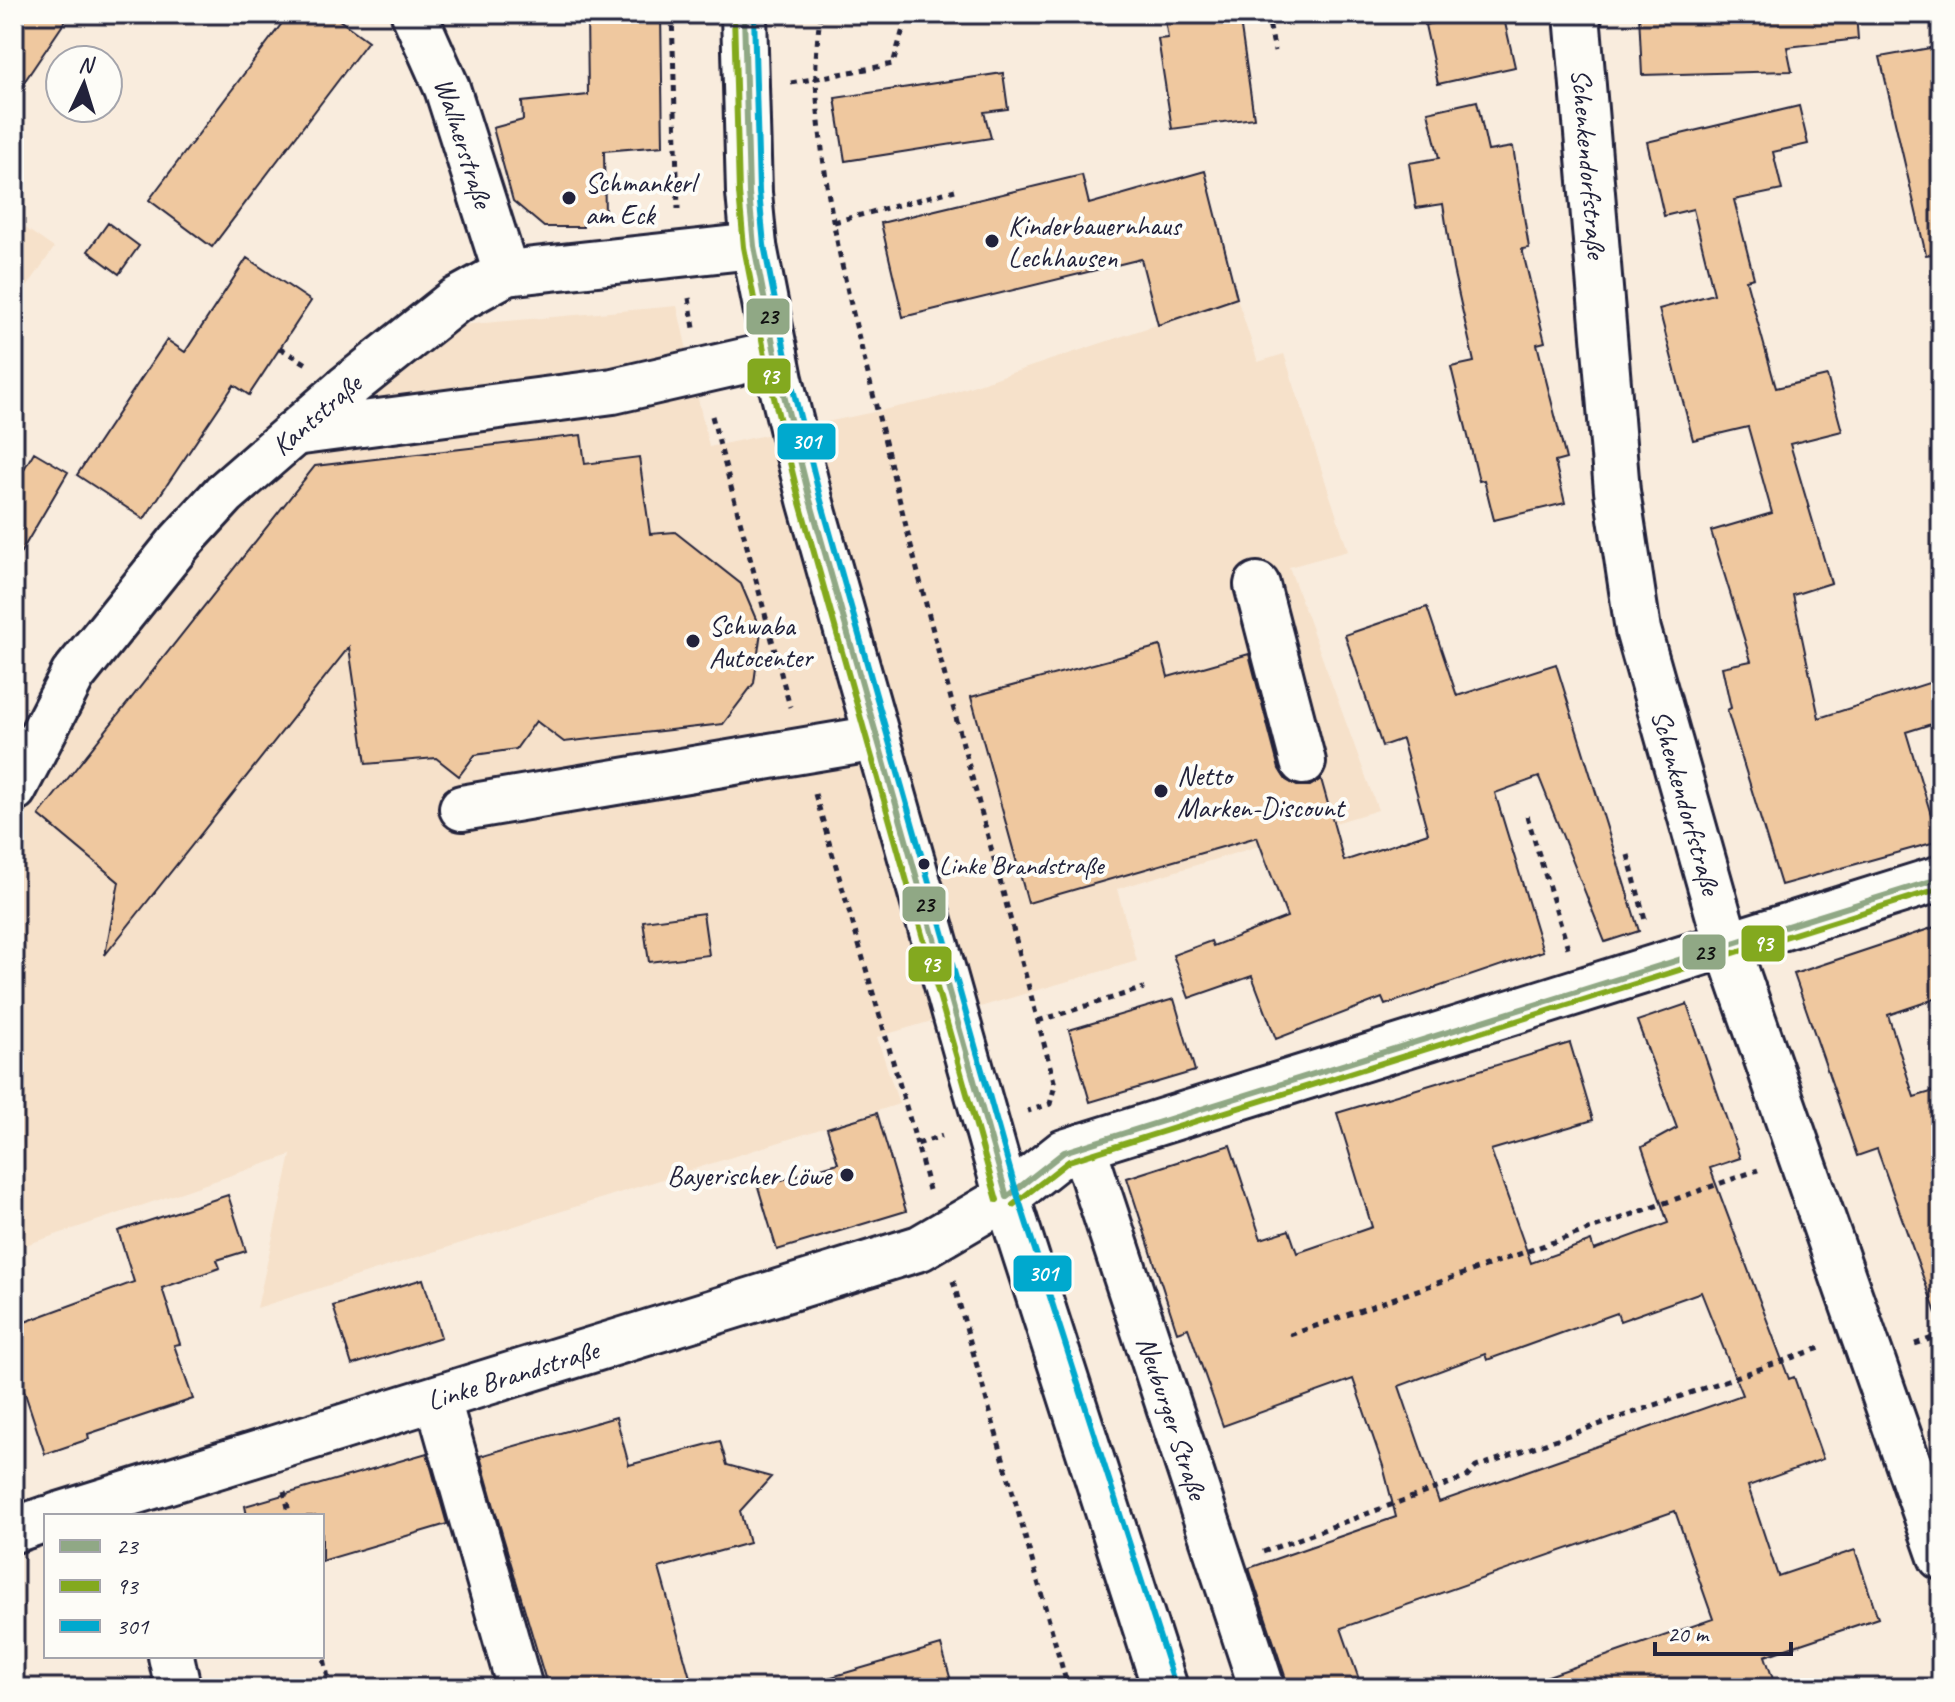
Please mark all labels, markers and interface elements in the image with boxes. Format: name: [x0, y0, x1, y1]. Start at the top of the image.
north arrow: [44, 44, 124, 124]
text: N: [78, 51, 96, 80]
street label: Schenkendorfstraße: [1564, 67, 1615, 262]
street label: Wallnerstraße: [426, 72, 501, 214]
place label: Schmankerl am Eck: [585, 165, 701, 232]
marker: Schmankerl am Eck: [560, 189, 578, 207]
place label: Kinderbauernhaus Lechhausen: [1008, 208, 1183, 275]
marker: Kinderbauernhaus Lechhausen: [983, 232, 1001, 250]
line badge: 23: [745, 297, 791, 336]
text: 23: [758, 303, 780, 331]
line badge: 93: [746, 357, 792, 395]
text: 93: [759, 363, 781, 391]
street label: Kantstraße: [264, 365, 370, 463]
line badge: 301: [776, 422, 837, 461]
text: 301: [791, 428, 823, 456]
place label: Schwaba Autocenter: [709, 608, 814, 675]
marker: Schwaba Autocenter: [684, 632, 702, 650]
street label: Schenkendorfstraße: [1643, 706, 1729, 900]
place label: Netto Marken-Discount: [1177, 758, 1347, 825]
marker: Netto Marken-Discount: [1152, 782, 1170, 800]
place label: Linke Brandstraße: [939, 849, 1106, 882]
marker: Linke Brandstraße: [916, 856, 932, 872]
line badge: 23: [901, 885, 947, 923]
text: 23: [914, 891, 936, 919]
line badge: 93: [1740, 924, 1786, 963]
text: 93: [1753, 930, 1775, 958]
line badge: 23: [1681, 933, 1727, 971]
text: 23: [1694, 939, 1716, 967]
line badge: 93: [907, 945, 953, 983]
text: 93: [920, 951, 942, 979]
place label: Bayerischer Löwe: [667, 1158, 833, 1193]
marker: Bayerischer Löwe: [838, 1166, 856, 1184]
line badge: 301: [1012, 1254, 1073, 1293]
text: 301: [1028, 1260, 1060, 1288]
street label: Linke Brandstraße: [423, 1331, 604, 1418]
street label: Neuburger Straße: [1129, 1332, 1216, 1506]
legend: [44, 1514, 324, 1658]
text: 23: [116, 1531, 140, 1561]
text: 93: [116, 1571, 140, 1601]
scale bar: [1655, 1606, 1791, 1656]
text: 301: [116, 1611, 150, 1641]
text: 20 m: [1667, 1619, 1710, 1649]

